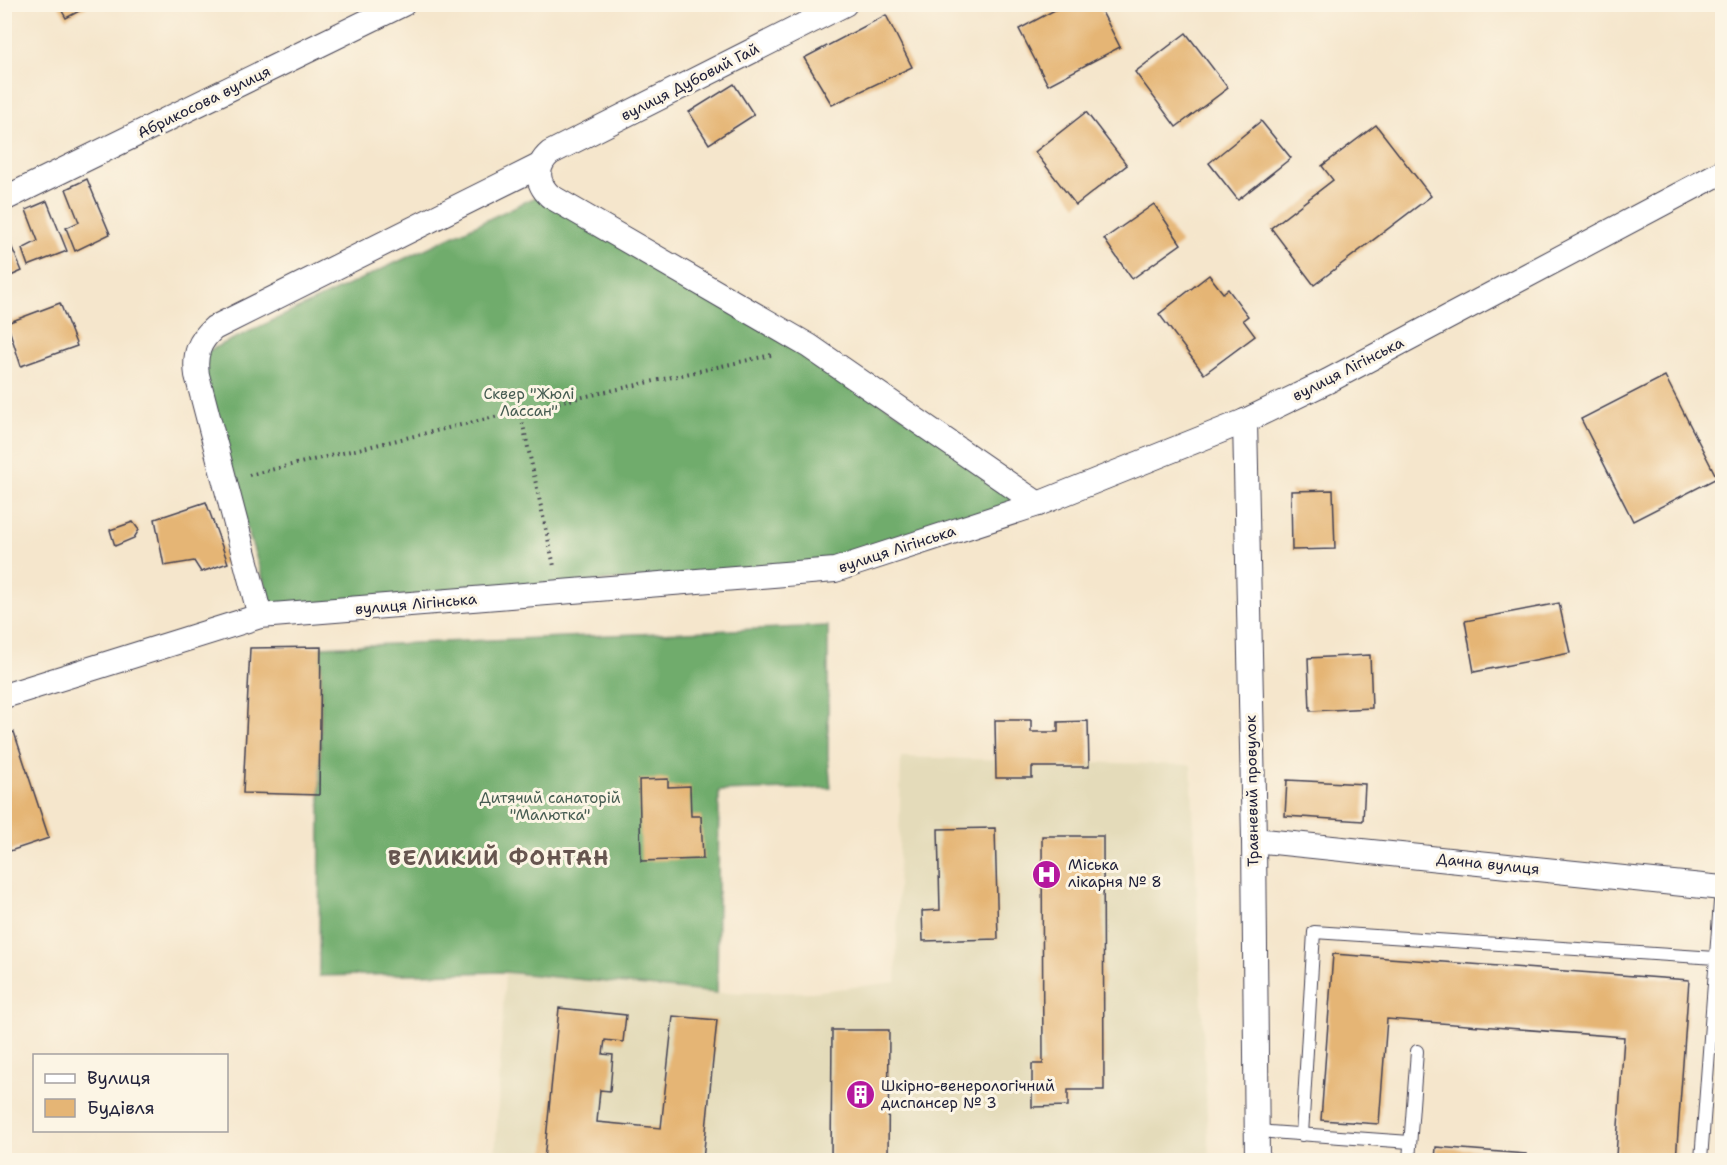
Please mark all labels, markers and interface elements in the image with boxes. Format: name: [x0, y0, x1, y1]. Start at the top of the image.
street label: вулиця Дубовий Гай: [617, 38, 763, 126]
street label: Абрикосова вулиця: [134, 61, 274, 143]
street label: вулиця Лігінська: [1289, 332, 1408, 406]
park label: Сквер "Жюлі Лассан": [483, 384, 575, 421]
street label: вулиця Лігінська: [836, 520, 959, 577]
street label: вулиця Лігінська: [354, 589, 478, 619]
street label: Травневий провулок: [1241, 715, 1263, 867]
park label: Дитячий санаторій "Малютка": [480, 788, 621, 825]
district label: ВЕЛИКИЙ ФОНТАН: [388, 844, 610, 872]
street label: Дачна вулиця: [1435, 849, 1541, 879]
place label: Міська лікарня № 8: [1068, 855, 1162, 892]
hospital icon: Міська лікарня № 8: [1031, 858, 1063, 890]
legend: [33, 1054, 228, 1132]
text: Вулиця: [87, 1066, 151, 1090]
place label: Шкірно-венерологічний диспансер № 3: [881, 1076, 1055, 1113]
building icon: Шкірно-венерологічний диспансер № 3: [844, 1079, 876, 1111]
text: Будівля: [87, 1096, 155, 1120]

